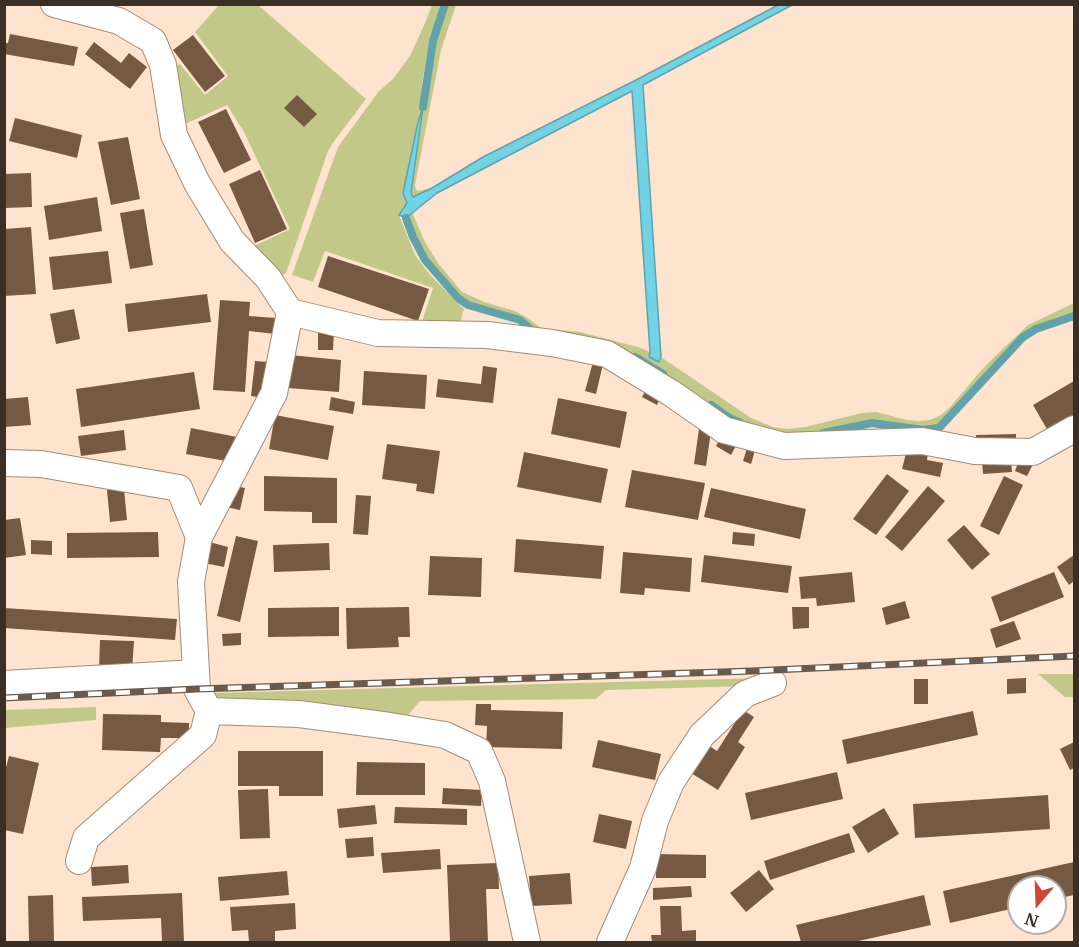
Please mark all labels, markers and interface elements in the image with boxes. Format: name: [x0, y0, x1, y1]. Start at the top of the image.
north arrow: [1007, 875, 1067, 935]
text: N: [1023, 909, 1041, 932]

